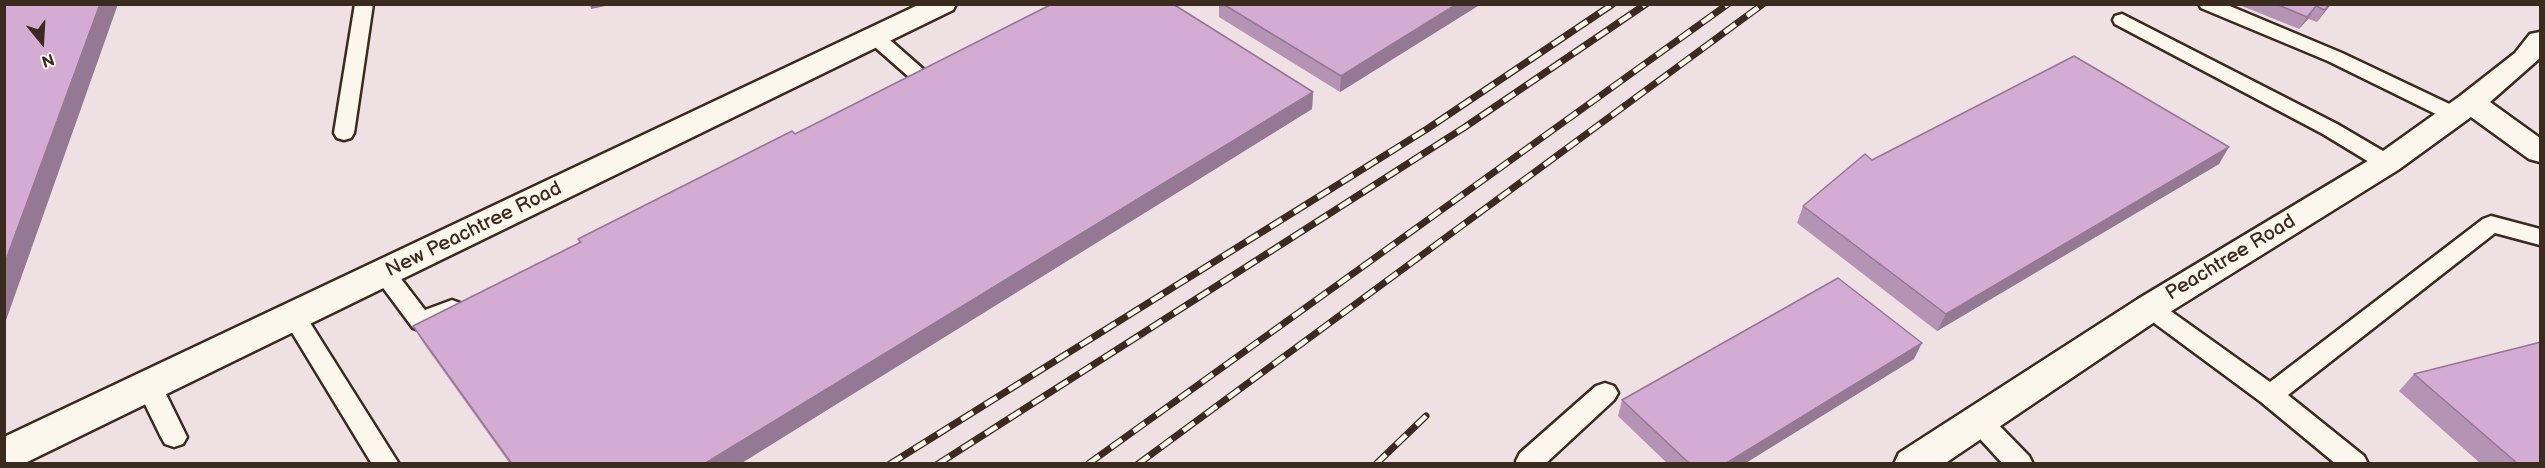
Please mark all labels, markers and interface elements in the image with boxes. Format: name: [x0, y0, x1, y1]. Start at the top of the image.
north arrow: [12, 12, 72, 72]
text: N: [39, 49, 56, 70]
street label: New Peachtree Road: [382, 177, 566, 283]
street label: Peachtree Road: [2162, 210, 2300, 306]

